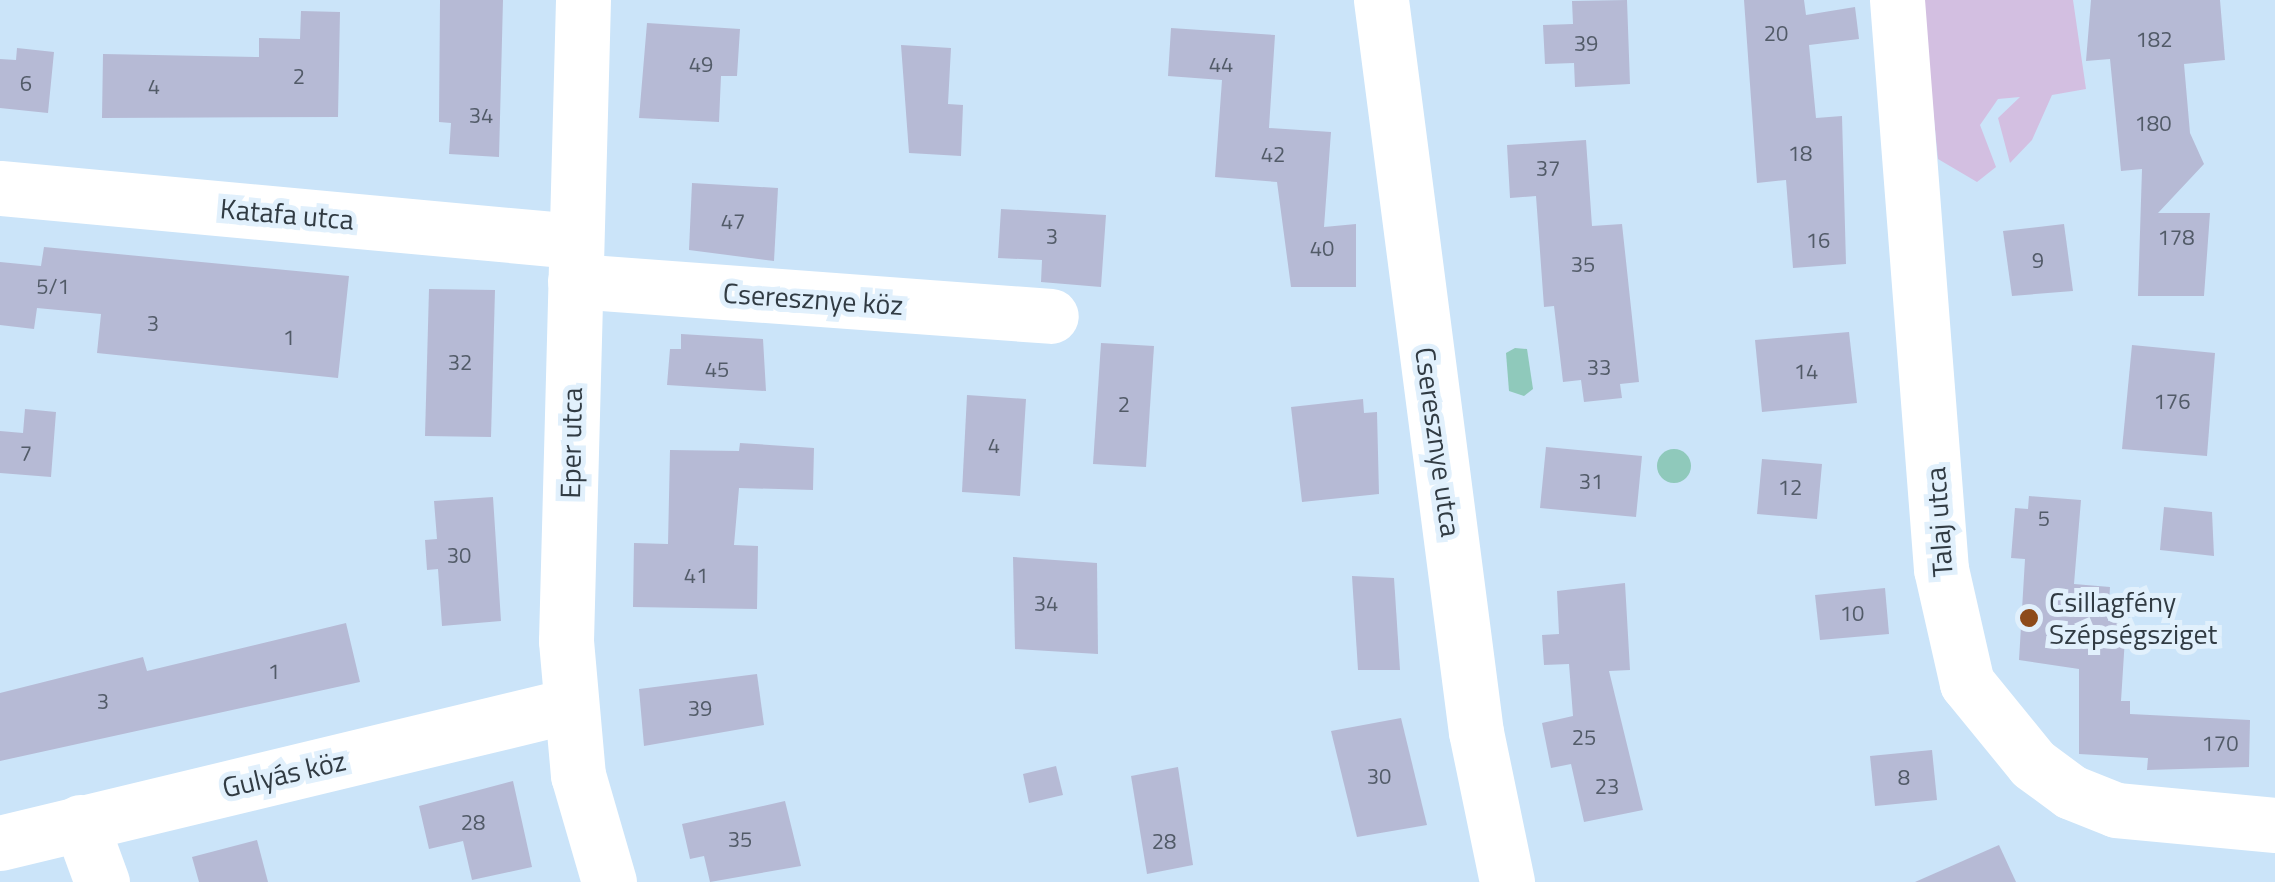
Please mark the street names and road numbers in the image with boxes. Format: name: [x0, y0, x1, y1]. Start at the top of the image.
street label: Katafa utca: [219, 191, 355, 237]
street label: Cseresznye köz: [722, 276, 904, 322]
street label: Cseresznye utca: [1408, 345, 1468, 539]
street label: Eper utca: [553, 387, 589, 499]
street label: Talaj utca: [1918, 466, 1960, 578]
street label: Gulyás köz: [219, 744, 349, 804]

